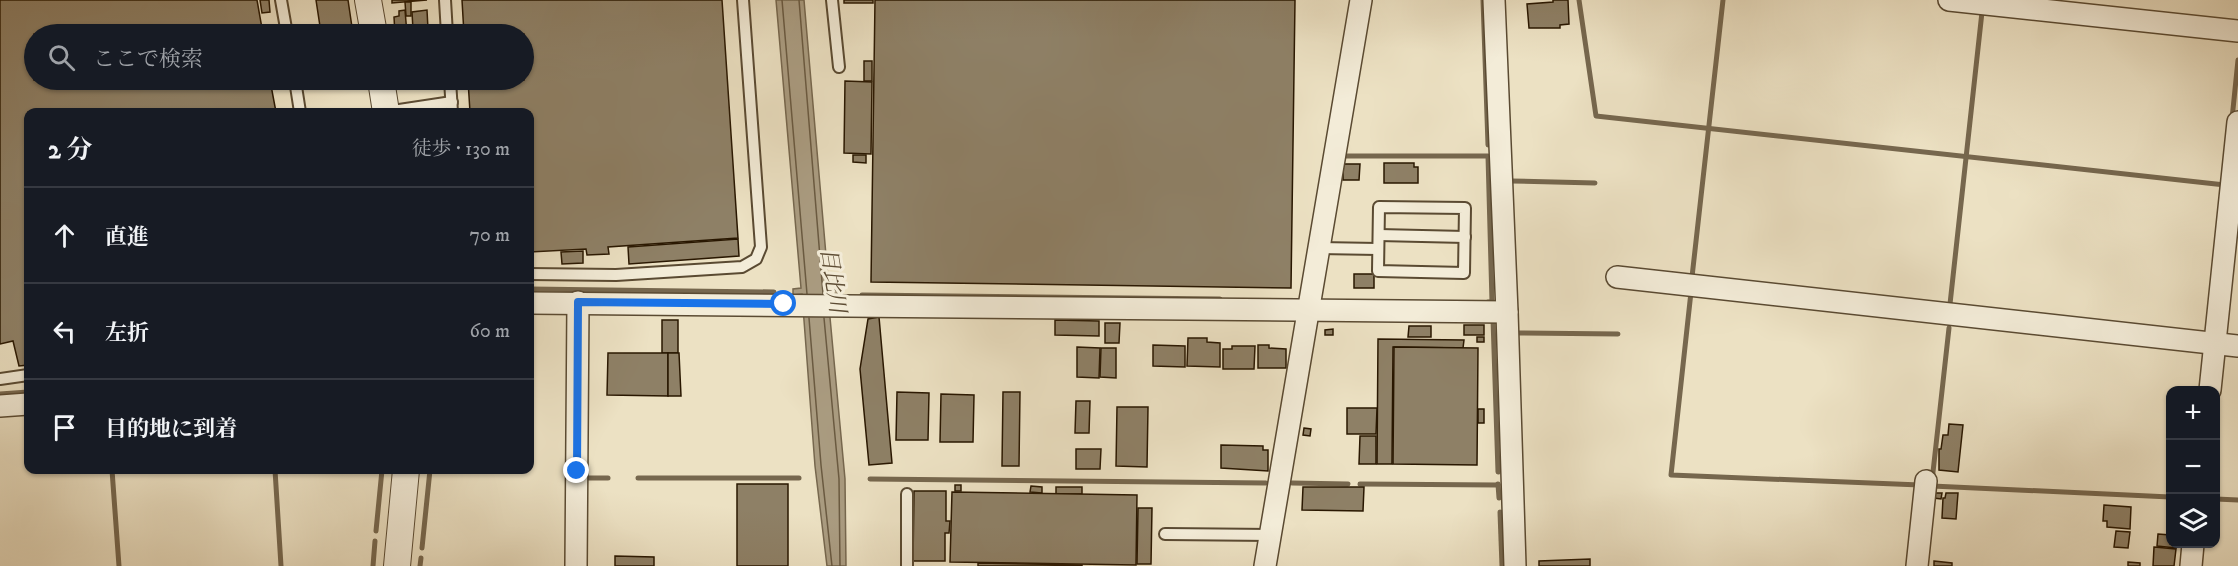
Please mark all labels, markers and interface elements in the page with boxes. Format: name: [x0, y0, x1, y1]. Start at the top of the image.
search box: [24, 24, 534, 90]
icon: search: [45, 41, 78, 74]
text: ここで検索: [93, 46, 203, 73]
text: 2 分: [48, 134, 92, 167]
text: 徒歩 · 130 m: [412, 137, 510, 162]
icon: ahead: [48, 219, 81, 252]
text: 70 m: [469, 223, 510, 248]
text: 直進: [105, 224, 149, 251]
water label: 目比川: [814, 246, 851, 317]
route start: [770, 290, 796, 316]
icon: left: [48, 315, 81, 348]
text: 60 m: [470, 319, 510, 344]
text: 左折: [105, 320, 149, 347]
map controls: [2166, 386, 2220, 548]
button: +: [2166, 386, 2220, 440]
icon: arrive: [48, 411, 81, 444]
text: 目的地に到着: [105, 416, 237, 443]
button: −: [2166, 440, 2220, 494]
route end: [563, 457, 589, 483]
button: layers: [2166, 494, 2220, 548]

